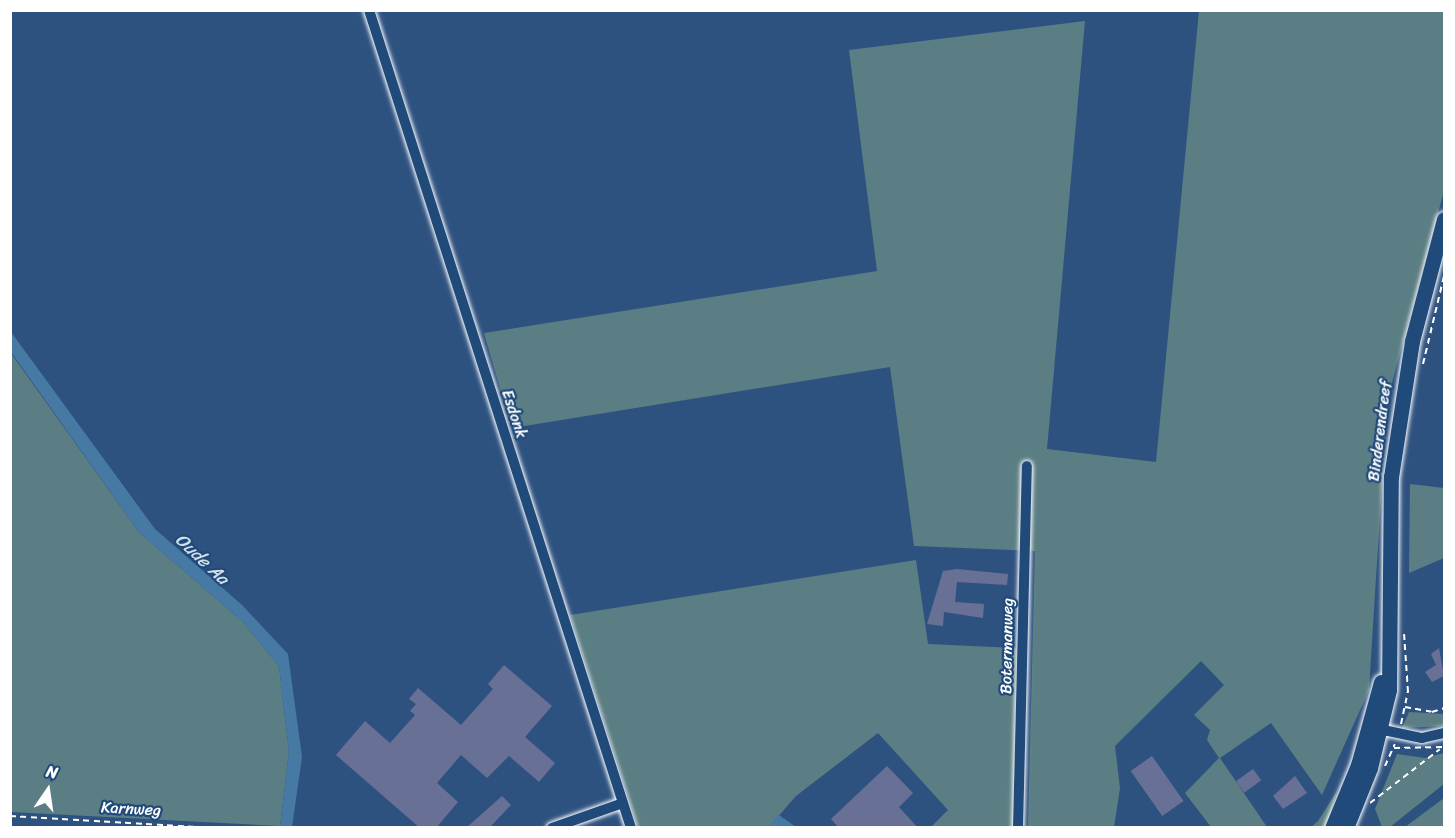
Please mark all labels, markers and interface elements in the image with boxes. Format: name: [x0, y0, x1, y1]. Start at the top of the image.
street label: Binderendreef: [1364, 380, 1396, 482]
street label: Esdonk: [497, 387, 531, 441]
water label: Oude Aa: [171, 529, 233, 589]
street label: Botermanweg: [997, 598, 1017, 694]
text: N: [43, 757, 61, 787]
north arrow: [18, 760, 78, 820]
street label: Karnweg: [100, 798, 162, 820]

